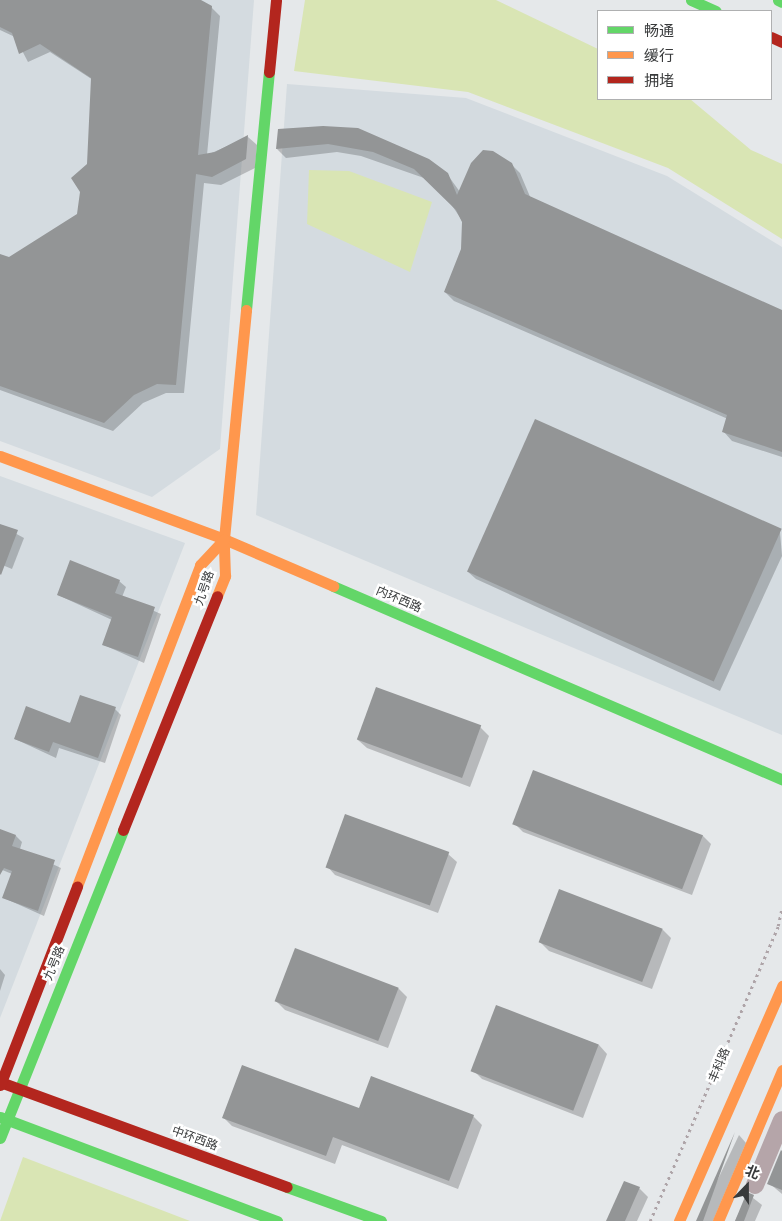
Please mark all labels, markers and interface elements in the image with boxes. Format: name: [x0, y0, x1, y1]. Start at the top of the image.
legend: [597, 10, 772, 100]
text: 畅通: [644, 21, 674, 39]
text: 缓行: [644, 46, 674, 64]
text: 拥堵: [644, 71, 674, 89]
street label: 九号路: [191, 569, 217, 607]
street label: 内环西路: [374, 583, 424, 615]
street label: 九号路: [41, 944, 67, 982]
street label: 丰科路: [705, 1046, 733, 1084]
street label: 中环西路: [170, 1123, 220, 1153]
north arrow: [722, 1161, 772, 1211]
text: 北: [743, 1161, 762, 1182]

